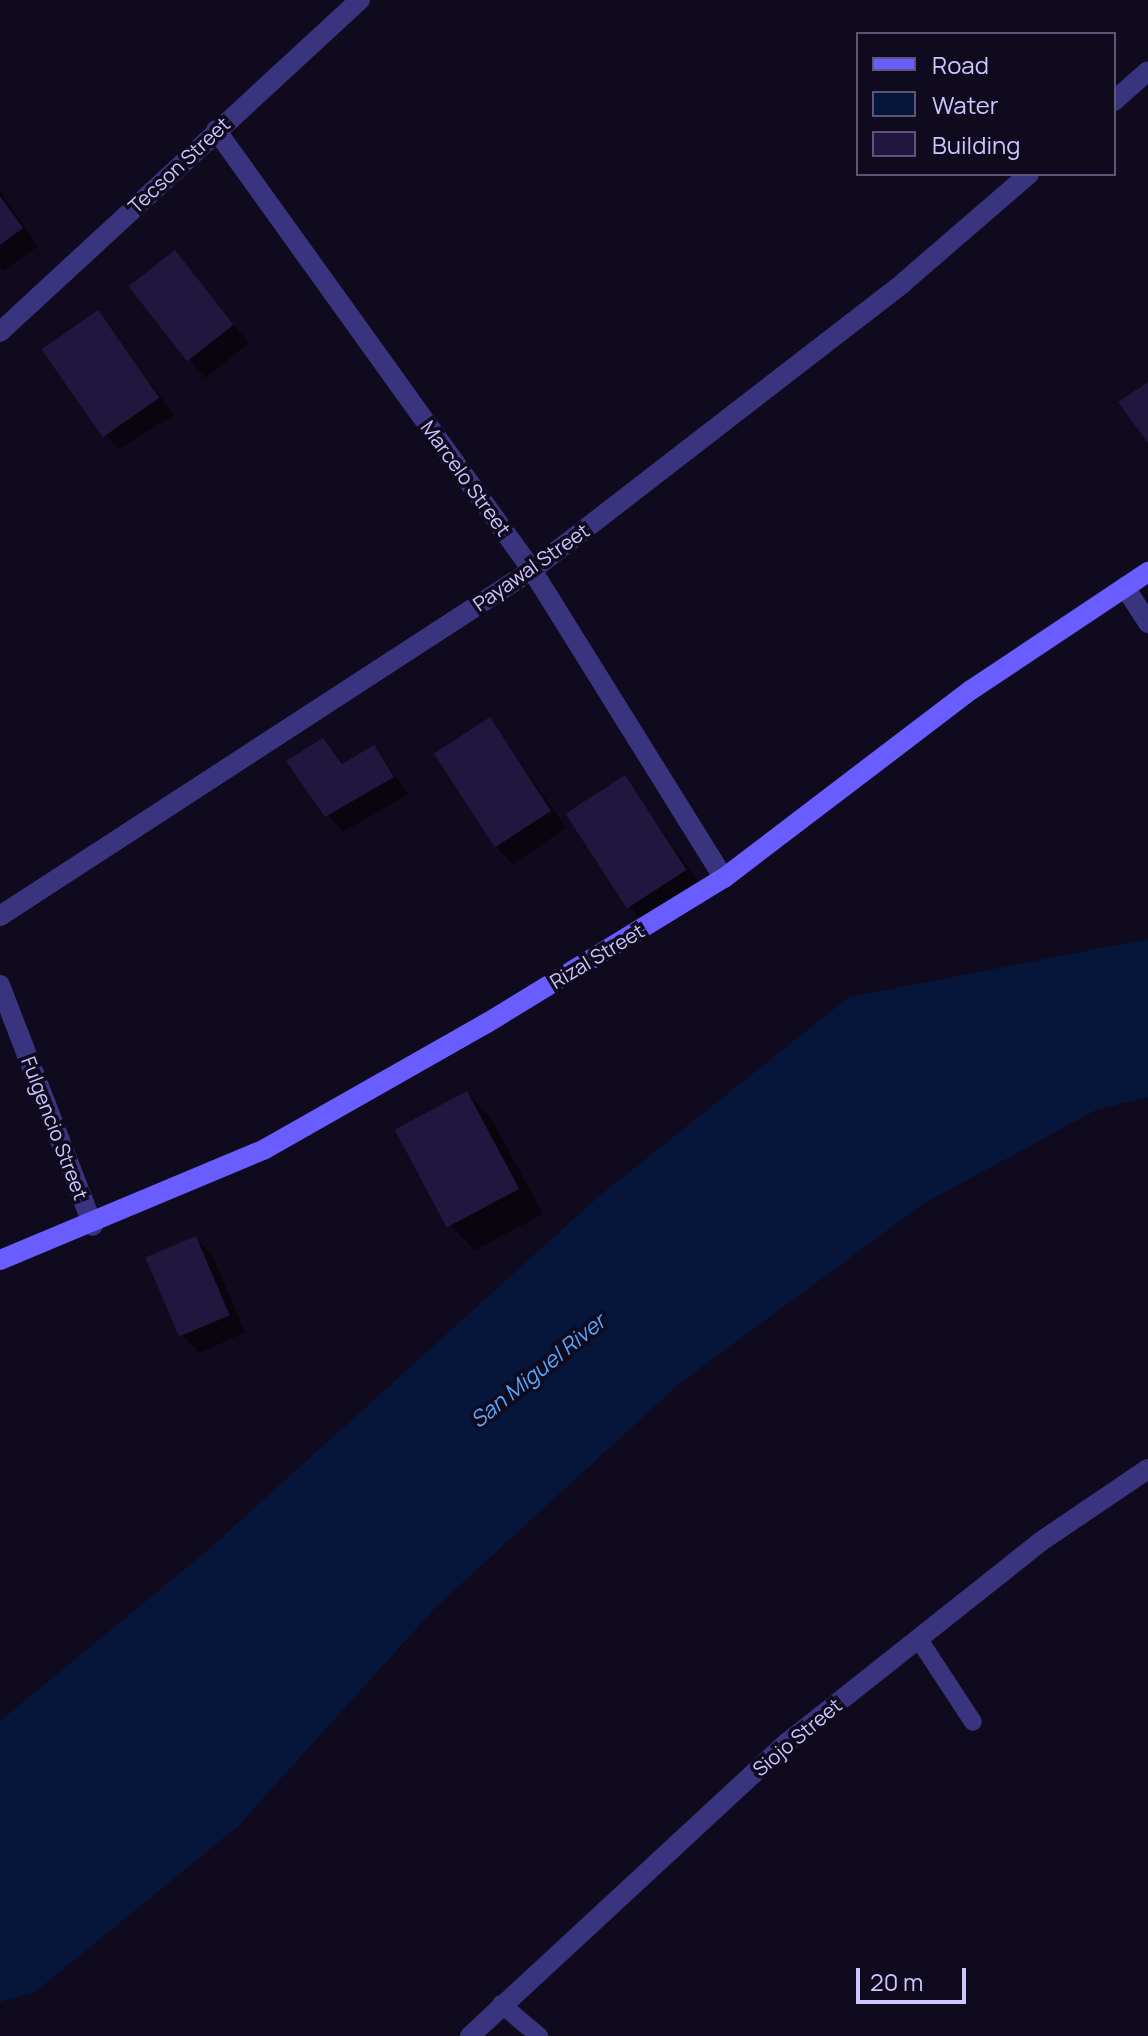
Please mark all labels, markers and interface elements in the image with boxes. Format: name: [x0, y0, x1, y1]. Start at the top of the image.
legend: [856, 32, 1116, 176]
text: Road: [932, 48, 989, 81]
text: Water: [932, 88, 999, 121]
street label: Tecson Street: [123, 112, 235, 218]
text: Building: [932, 128, 1020, 161]
street label: Marcelo Street: [416, 416, 516, 540]
street label: Payawal Street: [468, 518, 594, 616]
street label: Rizal Street: [545, 918, 649, 994]
street label: Fulgencio Street: [17, 1053, 93, 1203]
water label: San Miguel River: [465, 1309, 611, 1433]
street label: Siojo Street: [748, 1693, 846, 1781]
scale bar: [860, 1952, 970, 2002]
text: 20 m: [870, 1965, 923, 1998]

